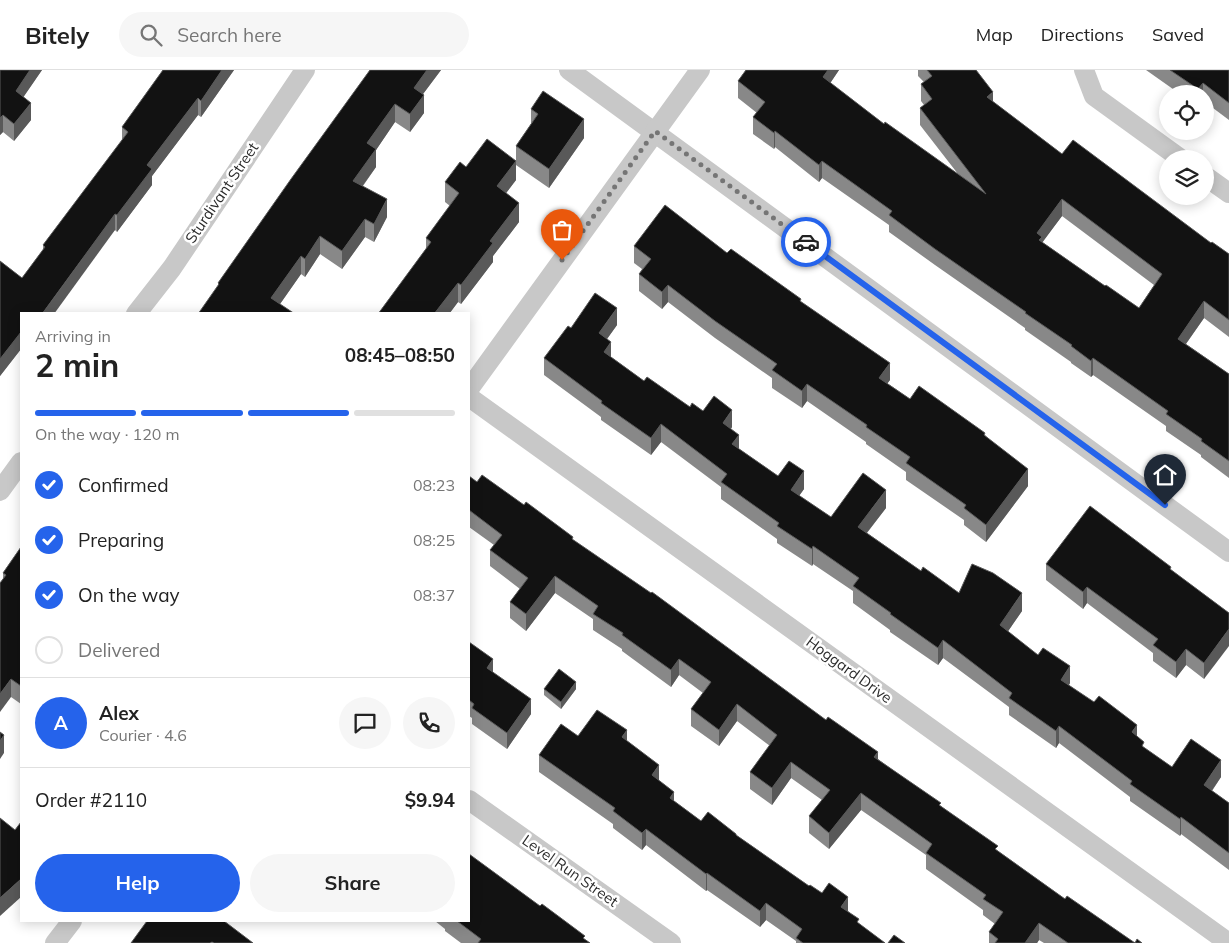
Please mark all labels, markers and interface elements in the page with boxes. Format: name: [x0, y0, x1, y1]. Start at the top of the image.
search box: [119, 12, 469, 57]
text: Bitely: [25, 20, 89, 50]
icon: search: [137, 21, 165, 49]
text: Search here: [177, 23, 282, 47]
text: Map: [976, 23, 1013, 46]
text: Directions: [1041, 23, 1124, 46]
text: Saved: [1152, 23, 1204, 46]
map controls: [1159, 85, 1214, 205]
button: locate: [1159, 85, 1214, 140]
street label: Sturdivant Street: [181, 139, 262, 247]
button: layers: [1159, 150, 1214, 205]
pin: [541, 209, 583, 260]
icon: bag: [548, 216, 576, 244]
courier: [781, 217, 831, 267]
icon: car: [792, 228, 820, 256]
text: Arriving in: [35, 326, 111, 346]
text: 08:45–08:50: [345, 343, 455, 367]
text: 2 min: [35, 345, 119, 385]
text: On the way · 120 m: [35, 424, 180, 444]
pin: [1144, 454, 1186, 505]
icon: home: [1151, 461, 1179, 489]
icon: check: [35, 471, 63, 499]
text: Confirmed: [78, 473, 169, 497]
text: 08:23: [413, 475, 455, 495]
icon: check: [35, 526, 63, 554]
text: Preparing: [78, 528, 164, 552]
text: 08:25: [413, 530, 455, 550]
icon: check: [35, 581, 63, 609]
text: On the way: [78, 583, 180, 607]
text: 08:37: [413, 585, 455, 605]
street label: Hoggard Drive: [803, 632, 896, 707]
text: Delivered: [78, 638, 160, 662]
button: chat: [339, 697, 391, 749]
button: phone: [403, 697, 455, 749]
text: Alex: [99, 701, 139, 725]
text: A: [54, 711, 68, 735]
text: Courier · 4.6: [99, 725, 187, 745]
text: Order #2110: [35, 788, 147, 812]
text: $9.94: [405, 788, 455, 812]
street label: Level Run Street: [519, 830, 622, 911]
button: Help: [35, 854, 240, 912]
button: Share: [250, 854, 455, 912]

